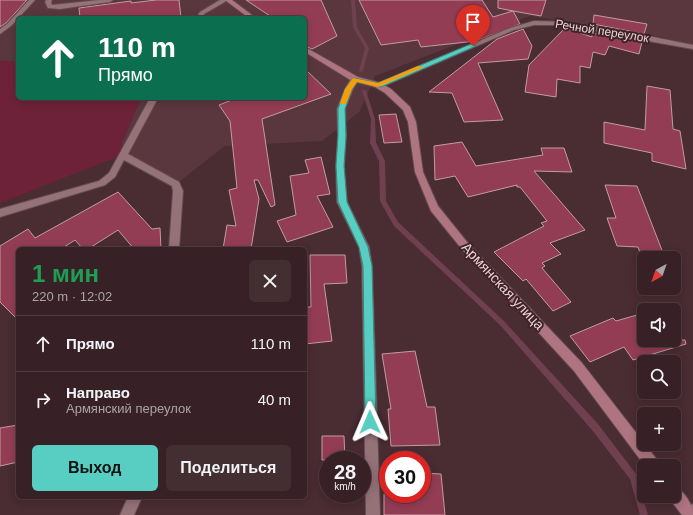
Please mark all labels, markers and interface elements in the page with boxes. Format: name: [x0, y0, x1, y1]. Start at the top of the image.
pin: [456, 5, 490, 46]
icon: arrive: [462, 11, 484, 33]
street label: Речной переулок: [554, 17, 651, 45]
icon: ahead: [32, 32, 84, 84]
text: 110 m: [98, 32, 176, 63]
text: Прямо: [98, 65, 153, 85]
street label: Армянская улица: [459, 239, 548, 333]
north arrow: [637, 251, 681, 295]
map controls: [637, 251, 681, 503]
text: 1 мин: [32, 260, 99, 287]
button: close: [249, 260, 291, 302]
text: 220 m · 12:02: [32, 289, 112, 304]
button: sound: [637, 303, 681, 347]
icon: ahead: [32, 333, 54, 355]
text: Прямо: [66, 335, 115, 352]
text: 110 m: [250, 335, 291, 352]
button: search: [637, 355, 681, 399]
text: Направо: [66, 384, 130, 401]
icon: right: [32, 389, 54, 411]
text: 40 m: [258, 391, 291, 408]
text: Армянский переулок: [66, 401, 191, 416]
position arrow: [349, 401, 391, 443]
button: +: [637, 407, 681, 451]
button: Выход: [32, 445, 158, 491]
button: Поделиться: [166, 445, 291, 491]
speed limit sign: 30: [379, 451, 431, 503]
button: −: [637, 459, 681, 503]
text: 28: [334, 461, 356, 483]
text: km/h: [334, 481, 356, 492]

